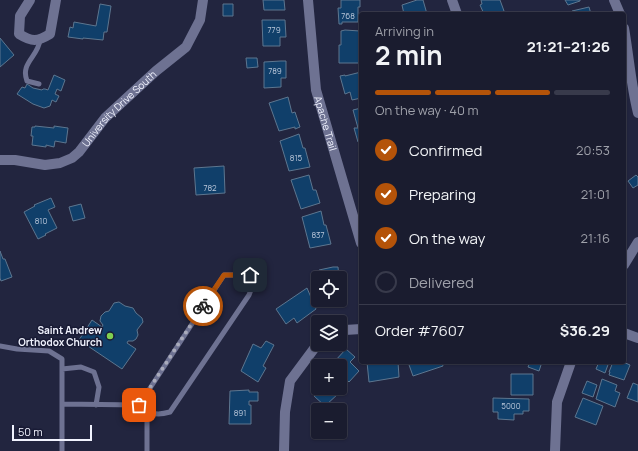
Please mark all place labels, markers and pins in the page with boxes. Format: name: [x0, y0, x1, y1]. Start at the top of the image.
pin: [233, 258, 267, 292]
place label: Saint Andrew Orthodox Church: [18, 323, 102, 349]
marker: Saint Andrew Orthodox Church: [105, 331, 115, 341]
pin: [122, 388, 156, 422]

